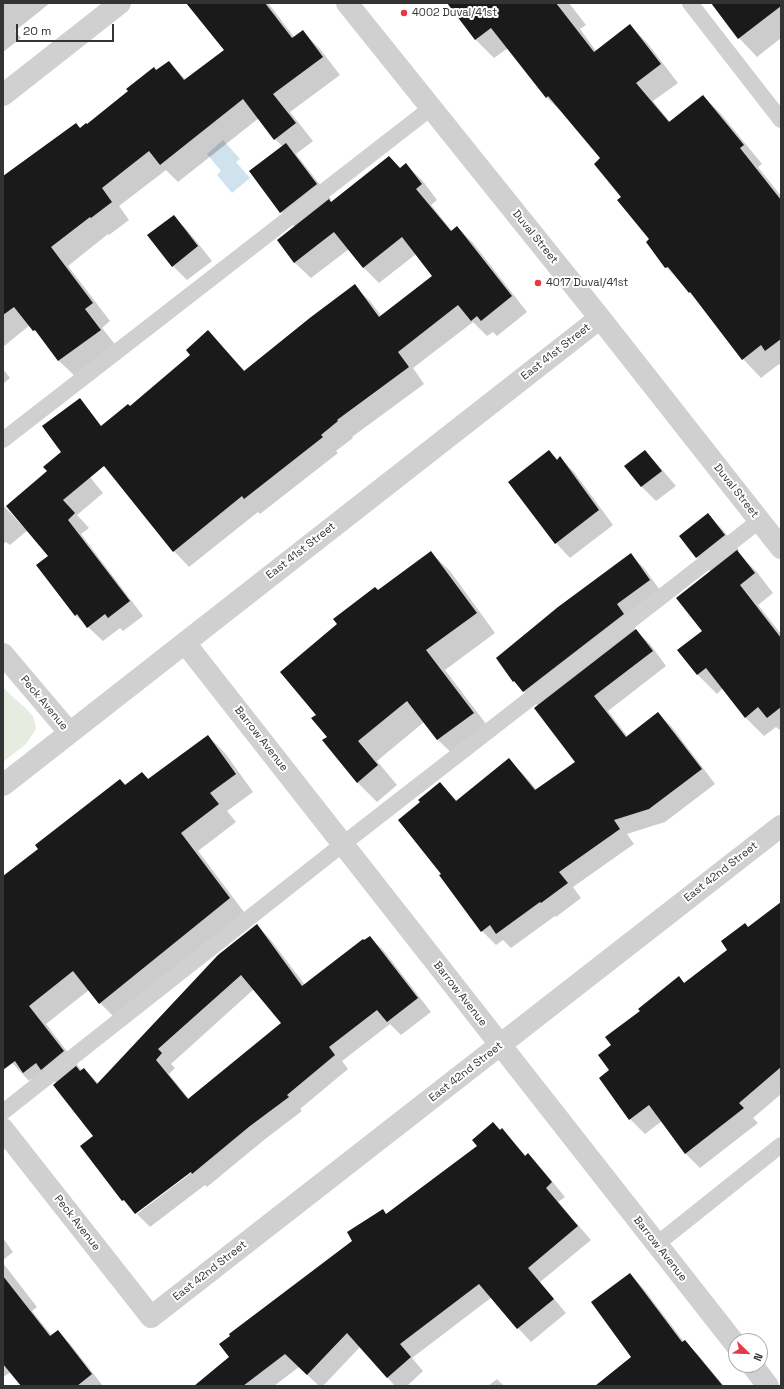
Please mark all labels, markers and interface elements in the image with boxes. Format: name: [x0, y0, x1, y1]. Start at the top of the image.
place label: 4002 Duval/41st: [412, 6, 497, 20]
marker: 4002 Duval/41st: [399, 8, 409, 18]
scale bar: [18, 16, 116, 42]
text: 20 m: [23, 23, 51, 39]
street label: Duval Street: [509, 207, 561, 267]
place label: 4017 Duval/41st: [546, 276, 628, 290]
marker: 4017 Duval/41st: [533, 278, 543, 288]
street label: East 41st Street: [519, 321, 593, 383]
street label: Duval Street: [711, 461, 761, 521]
street label: East 41st Street: [264, 520, 338, 582]
street label: Peck Avenue: [17, 673, 71, 733]
street label: Barrow Avenue: [232, 704, 290, 774]
street label: East 42nd Street: [682, 839, 760, 905]
street label: Barrow Avenue: [431, 959, 489, 1029]
street label: East 42nd Street: [427, 1039, 505, 1105]
street label: Peck Avenue: [51, 1192, 103, 1254]
street label: Barrow Avenue: [631, 1214, 689, 1284]
street label: East 42nd Street: [171, 1238, 249, 1304]
north arrow: [728, 1333, 768, 1373]
text: N: [750, 1351, 766, 1363]

